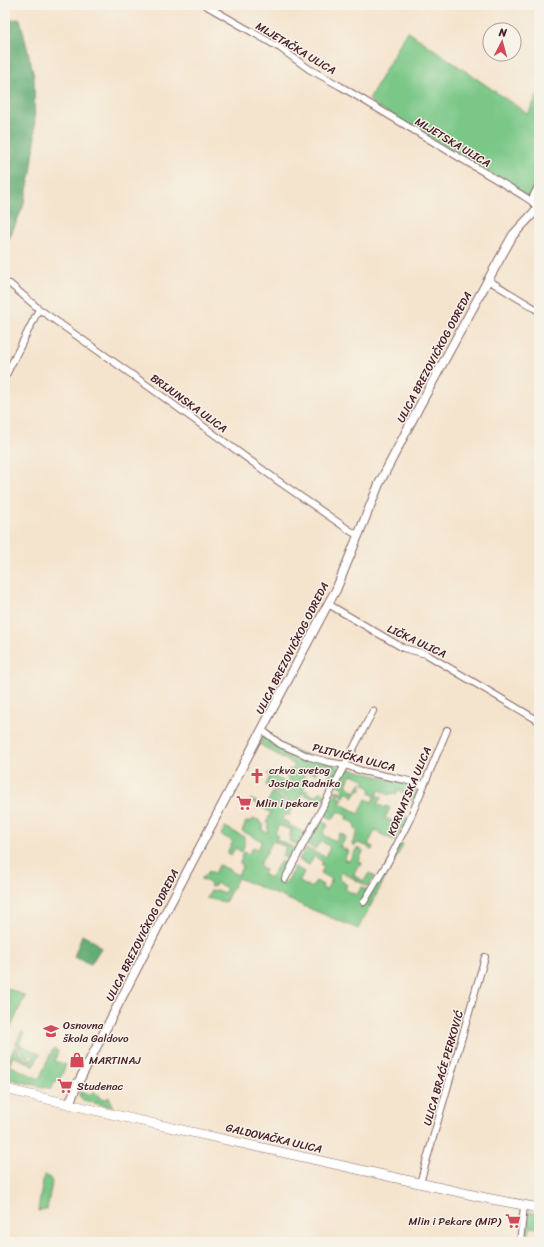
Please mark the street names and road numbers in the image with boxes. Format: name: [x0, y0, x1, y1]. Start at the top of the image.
street label: MLJETAČKA ULICA: [252, 17, 339, 80]
street label: MLJETSKA ULICA: [411, 112, 494, 173]
street label: ULICA BREZOVIČKOG ODREDA: [392, 288, 477, 426]
street label: BRIJUNSKA ULICA: [146, 369, 231, 438]
street label: ULICA BREZOVIČKOG ODREDA: [251, 579, 334, 718]
street label: LIČKA ULICA: [384, 619, 450, 663]
street label: PLITVIČKA ULICA: [310, 738, 397, 777]
street label: KORNATSKA ULICA: [382, 744, 437, 839]
street label: ULICA BREZOVIČKOG ODREDA: [101, 866, 184, 1005]
street label: ULICA BRAĆE PERKOVIĆ: [418, 1008, 469, 1128]
street label: GALDOVAČKA ULICA: [224, 1118, 324, 1159]

